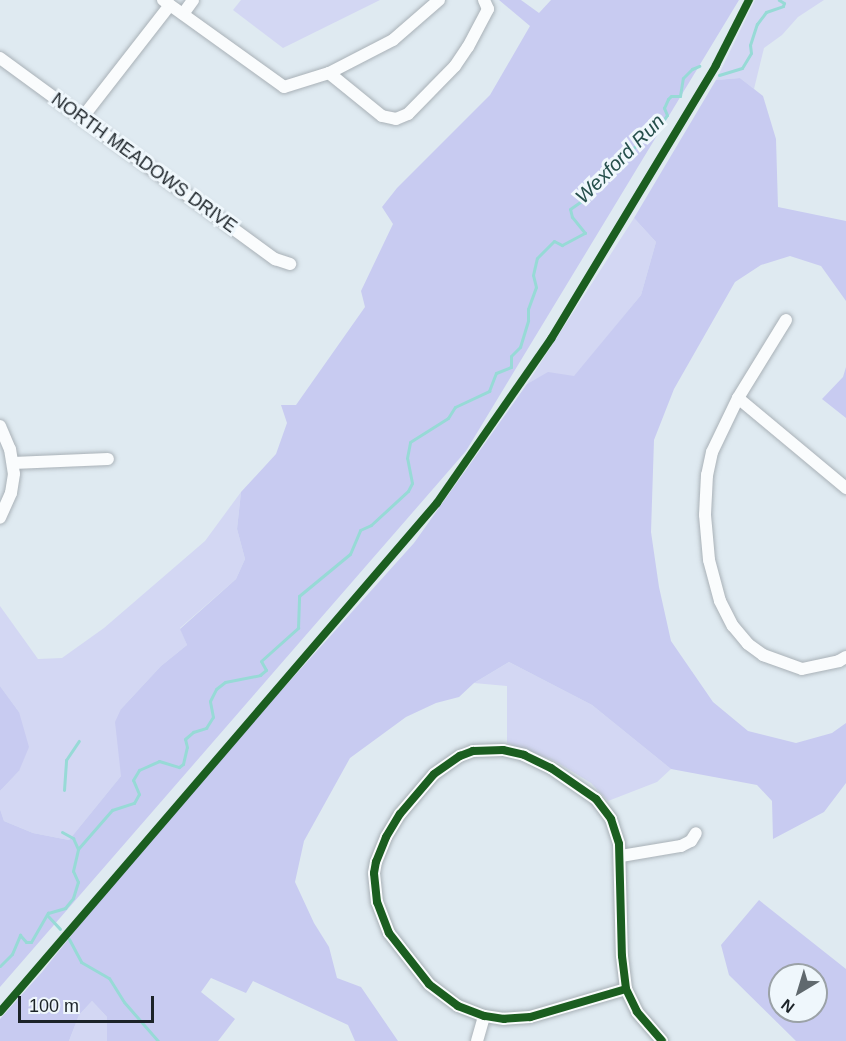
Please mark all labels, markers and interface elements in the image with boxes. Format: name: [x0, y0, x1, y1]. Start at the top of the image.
street label: NORTH MEADOWS DRIVE: [47, 89, 241, 237]
water label: Wexford Run: [570, 109, 670, 209]
north arrow: [768, 963, 828, 1023]
scale bar: [21, 984, 158, 1022]
text: 100 m: [29, 996, 79, 1016]
text: N: [778, 996, 798, 1016]

